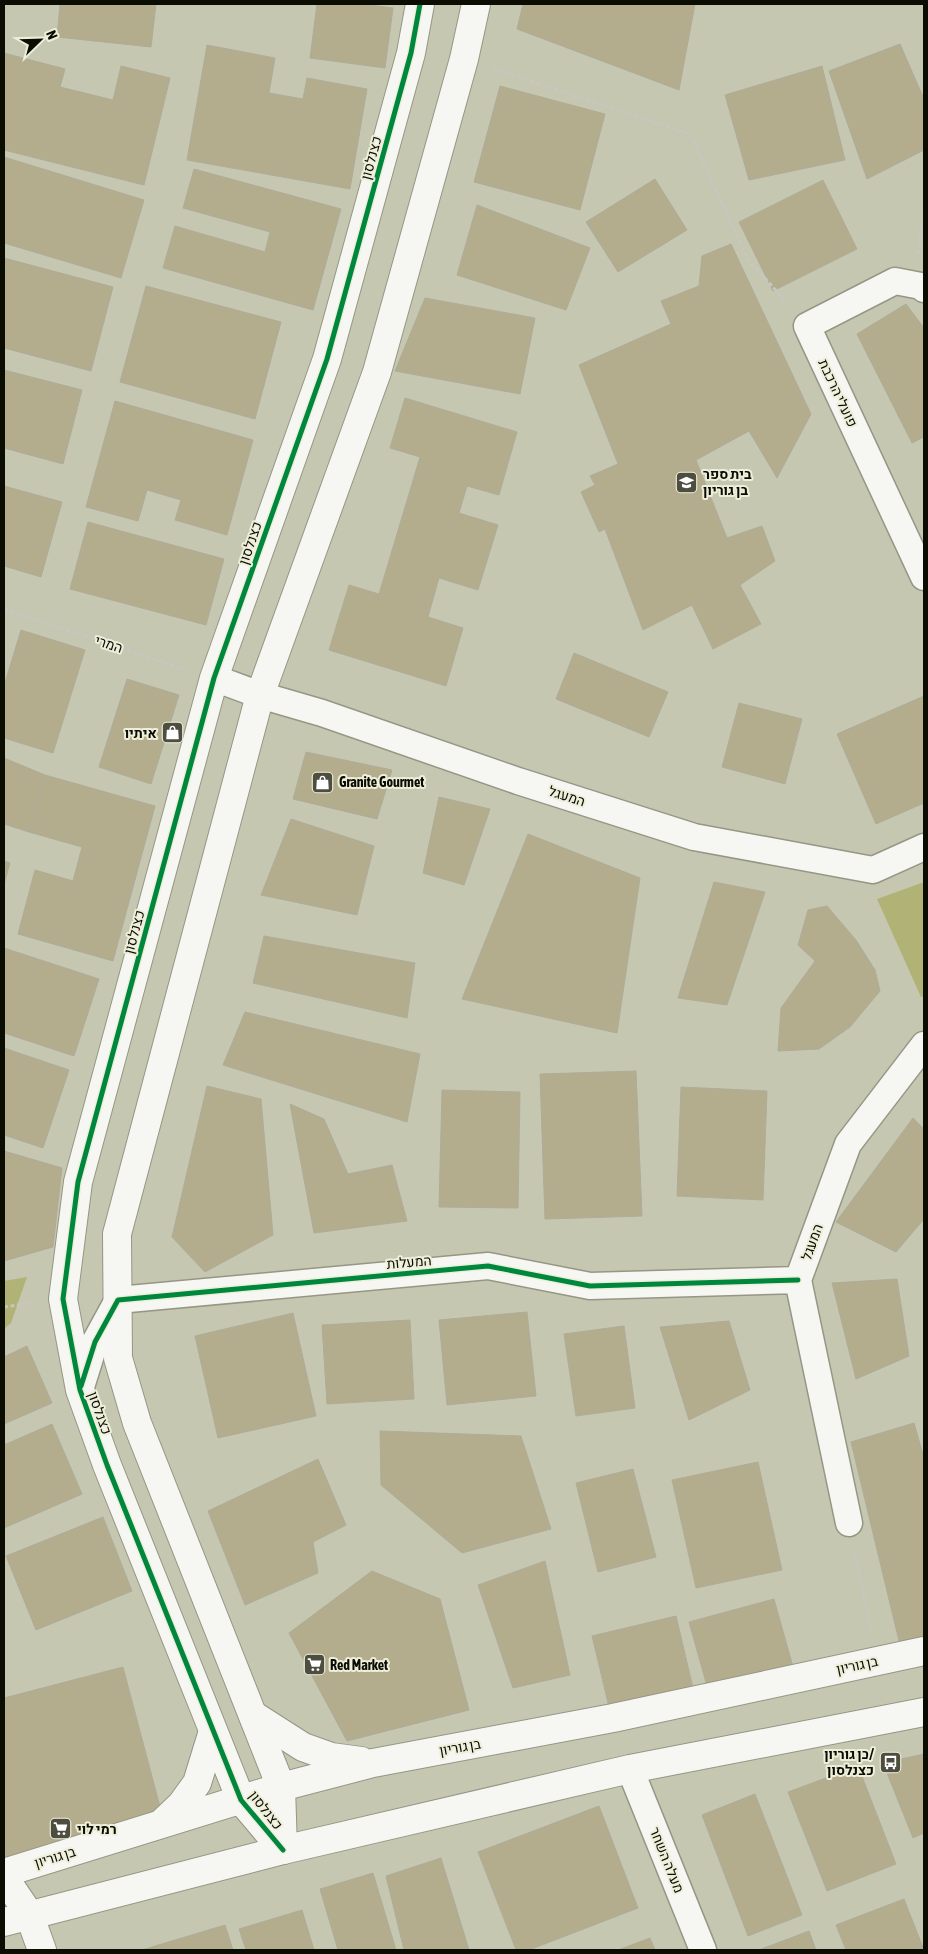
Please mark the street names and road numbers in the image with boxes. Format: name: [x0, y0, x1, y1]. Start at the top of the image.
street label: כצנלסון: [358, 134, 384, 182]
street label: פועלי הרכבת: [815, 356, 861, 430]
street label: כצנלסון: [235, 519, 265, 567]
street label: המרי: [93, 632, 125, 656]
street label: המעגל: [547, 783, 587, 809]
street label: כצנלסון: [121, 908, 147, 956]
street label: המעגל: [798, 1221, 826, 1263]
street label: המעלות: [386, 1252, 432, 1272]
street label: כצנלסון: [85, 1389, 115, 1437]
street label: בן גוריון: [835, 1653, 880, 1677]
street label: בן גוריון: [438, 1735, 483, 1759]
street label: כצנלסון: [246, 1788, 286, 1832]
street label: מעלה השחר: [647, 1825, 687, 1895]
street label: בן גוריון: [33, 1843, 78, 1871]

